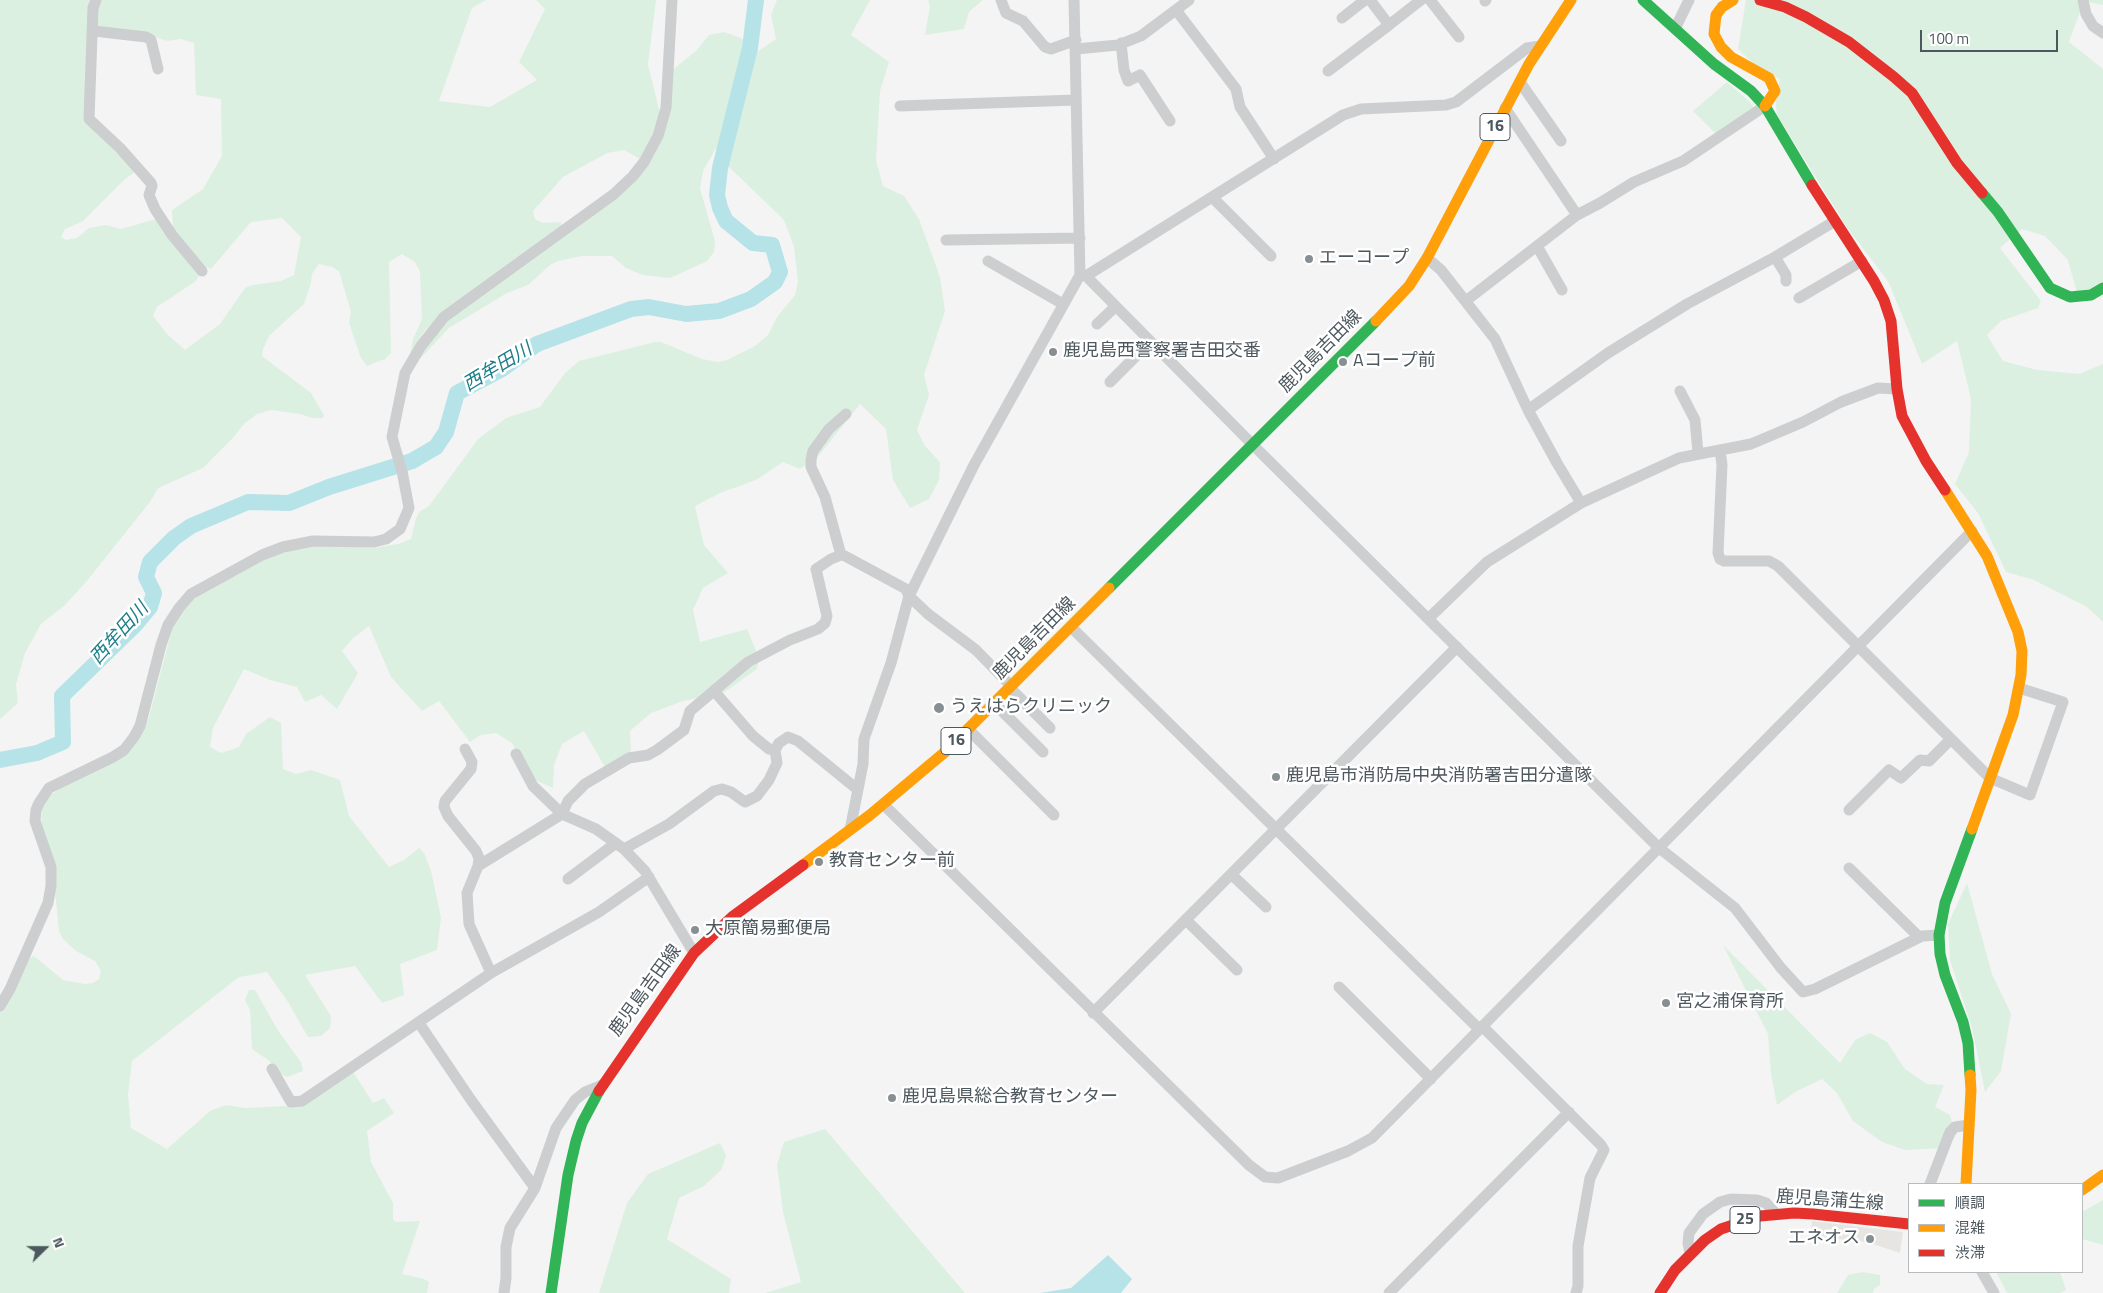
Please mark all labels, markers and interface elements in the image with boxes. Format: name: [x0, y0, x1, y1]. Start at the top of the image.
scale bar: [1923, 20, 2060, 52]
text: 100 m: [1928, 27, 1969, 50]
road number: 16: [1480, 114, 1510, 140]
place label: エーコープ: [1319, 248, 1409, 270]
marker: エーコープ: [1303, 253, 1315, 265]
street label: 鹿児島吉田線: [1275, 306, 1367, 398]
water label: 西牟田川: [460, 339, 536, 397]
place label: 鹿児島西警察署吉田交番: [1063, 341, 1261, 363]
marker: 鹿児島西警察署吉田交番: [1047, 346, 1059, 358]
place label: Aコープ前: [1353, 351, 1436, 373]
marker: Aコープ前: [1337, 356, 1349, 368]
street label: 鹿児島吉田線: [989, 593, 1081, 685]
water label: 西牟田川: [86, 598, 154, 670]
place label: うえはらクリニック: [950, 697, 1112, 719]
marker: うえはらクリニック: [932, 701, 946, 715]
road number: 16: [941, 728, 971, 754]
place label: 鹿児島市消防局中央消防署吉田分遣隊: [1286, 766, 1592, 788]
marker: 鹿児島市消防局中央消防署吉田分遣隊: [1270, 771, 1282, 783]
place label: 教育センター前: [829, 851, 955, 873]
marker: 教育センター前: [813, 856, 825, 868]
place label: 大原簡易郵便局: [705, 919, 831, 941]
marker: 大原簡易郵便局: [689, 924, 701, 936]
street label: 鹿児島吉田線: [606, 941, 686, 1041]
place label: 宮之浦保育所: [1676, 992, 1784, 1014]
marker: 宮之浦保育所: [1660, 997, 1672, 1009]
place label: 鹿児島県総合教育センター: [902, 1087, 1118, 1109]
marker: 鹿児島県総合教育センター: [886, 1092, 898, 1104]
legend: [1908, 1183, 2083, 1273]
street label: 鹿児島蒲生線: [1775, 1186, 1885, 1216]
text: 順調: [1955, 1191, 1985, 1214]
road number: 25: [1730, 1206, 1760, 1234]
text: 混雑: [1955, 1216, 1985, 1239]
north arrow: [20, 1223, 70, 1273]
place label: エネオス: [1788, 1228, 1860, 1250]
marker: エネオス: [1864, 1233, 1876, 1245]
text: N: [48, 1234, 71, 1251]
text: 渋滞: [1955, 1241, 1985, 1264]

